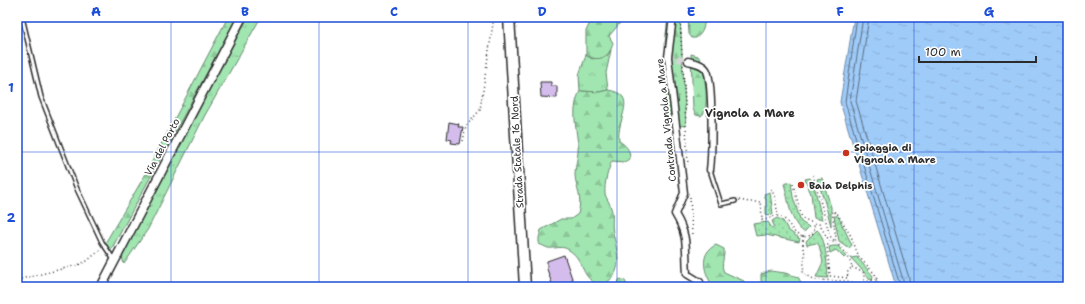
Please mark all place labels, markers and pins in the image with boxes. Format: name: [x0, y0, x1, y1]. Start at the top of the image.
place label: Spiaggia di Vignola a Mare: [854, 141, 936, 166]
marker: Spiaggia di Vignola a Mare: [841, 148, 851, 158]
place label: Baia Delphis: [809, 179, 873, 192]
marker: Baia Delphis: [796, 180, 806, 190]

